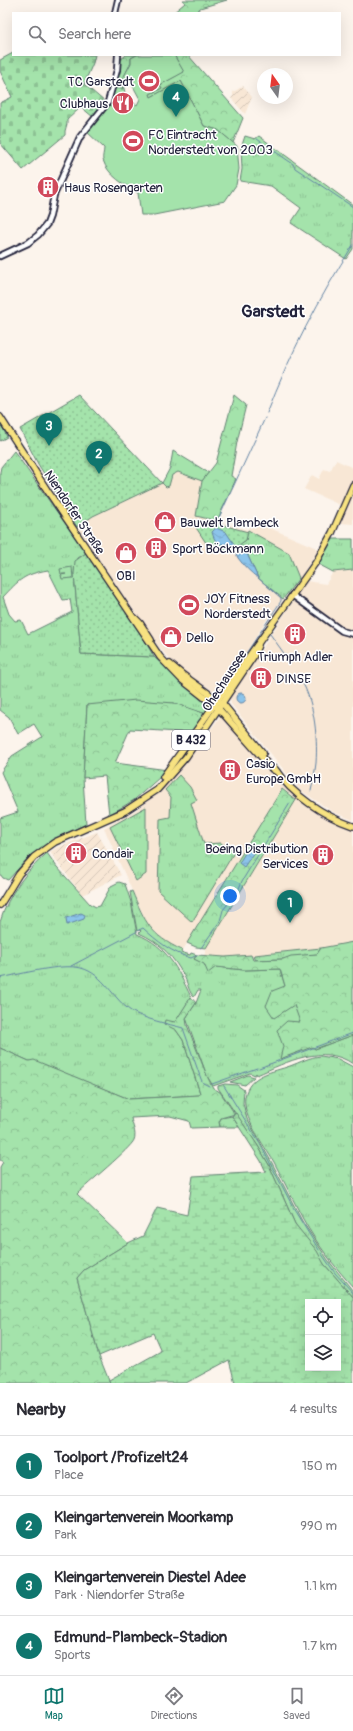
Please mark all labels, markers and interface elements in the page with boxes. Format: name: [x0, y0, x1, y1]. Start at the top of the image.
search box: [12, 12, 341, 56]
icon: search: [26, 23, 48, 45]
text: Search here: [58, 25, 131, 44]
sports icon: TC Garstedt: [136, 68, 162, 94]
north arrow: [257, 68, 293, 104]
place label: TC Garstedt: [68, 74, 135, 90]
pin: 4: [163, 84, 189, 117]
restaurant icon: Clubhaus: [110, 90, 136, 116]
place label: Clubhaus: [60, 96, 108, 112]
place label: FC Eintracht Norderstedt von 2003: [148, 127, 273, 158]
sports icon: FC Eintracht Norderstedt von 2003: [120, 128, 146, 154]
building icon: Haus Rosengarten: [35, 174, 61, 200]
place label: Haus Rosengarten: [64, 180, 163, 196]
district label: Garstedt: [241, 301, 306, 322]
pin: 3: [36, 413, 62, 446]
pin: 2: [86, 441, 112, 474]
street label: Niendorfer Straße: [40, 468, 108, 558]
shop icon: Bauwelt Plambeck: [152, 509, 178, 535]
place label: Bauwelt Plambeck: [180, 515, 279, 531]
building icon: Sport Böckmann: [143, 535, 169, 561]
shop icon: OBI: [113, 540, 139, 566]
place label: Sport Böckmann: [172, 541, 264, 557]
place label: OBI: [116, 568, 136, 584]
place label: JOY Fitness Norderstedt: [204, 591, 272, 622]
sports icon: JOY Fitness Norderstedt: [176, 592, 202, 618]
building icon: Triumph Adler: [282, 621, 308, 647]
shop icon: Dello: [158, 624, 184, 650]
place label: Dello: [186, 630, 214, 646]
street label: Ohechaussee: [199, 646, 251, 714]
place label: Triumph Adler: [257, 649, 333, 665]
building icon: DINSE: [248, 665, 274, 691]
place label: DINSE: [276, 671, 311, 687]
road number: B 432: [172, 730, 210, 750]
place label: Casio Europe GmbH: [246, 756, 321, 787]
building icon: Casio Europe GmbH: [217, 757, 243, 783]
building icon: Condair: [63, 840, 89, 866]
place label: Boeing Distribution Services: [205, 841, 308, 872]
building icon: Boeing Distribution Services: [310, 842, 336, 868]
place label: Condair: [92, 846, 134, 862]
your location: [220, 886, 240, 906]
pin: 1: [277, 890, 303, 923]
map controls: [305, 1299, 341, 1371]
button: locate: [305, 1299, 341, 1335]
button: layers: [305, 1335, 341, 1371]
text: Nearby: [16, 1399, 65, 1420]
text: 4 results: [290, 1401, 337, 1417]
text: Toolport /Profizelt24: [54, 1448, 188, 1467]
text: 1: [26, 1458, 32, 1474]
text: 150 m: [302, 1458, 337, 1474]
text: Place: [54, 1467, 83, 1483]
text: Kleingartenverein Moorkamp: [54, 1508, 233, 1527]
text: 2: [25, 1518, 33, 1534]
text: 990 m: [300, 1518, 337, 1534]
text: Park: [54, 1527, 77, 1543]
text: Kleingartenverein Diestel Adee: [54, 1568, 246, 1587]
text: 3: [25, 1578, 33, 1594]
text: 1.1 km: [304, 1578, 337, 1594]
text: Park · Niendorfer Straße: [54, 1587, 184, 1603]
text: Edmund-Plambeck-Stadion: [54, 1628, 227, 1647]
text: 4: [25, 1638, 33, 1654]
text: 1.7 km: [302, 1638, 337, 1654]
text: Sports: [54, 1647, 90, 1663]
tab: Map: [43, 1685, 65, 1722]
tab: Directions: [151, 1685, 197, 1722]
tab: Saved: [283, 1685, 310, 1722]

